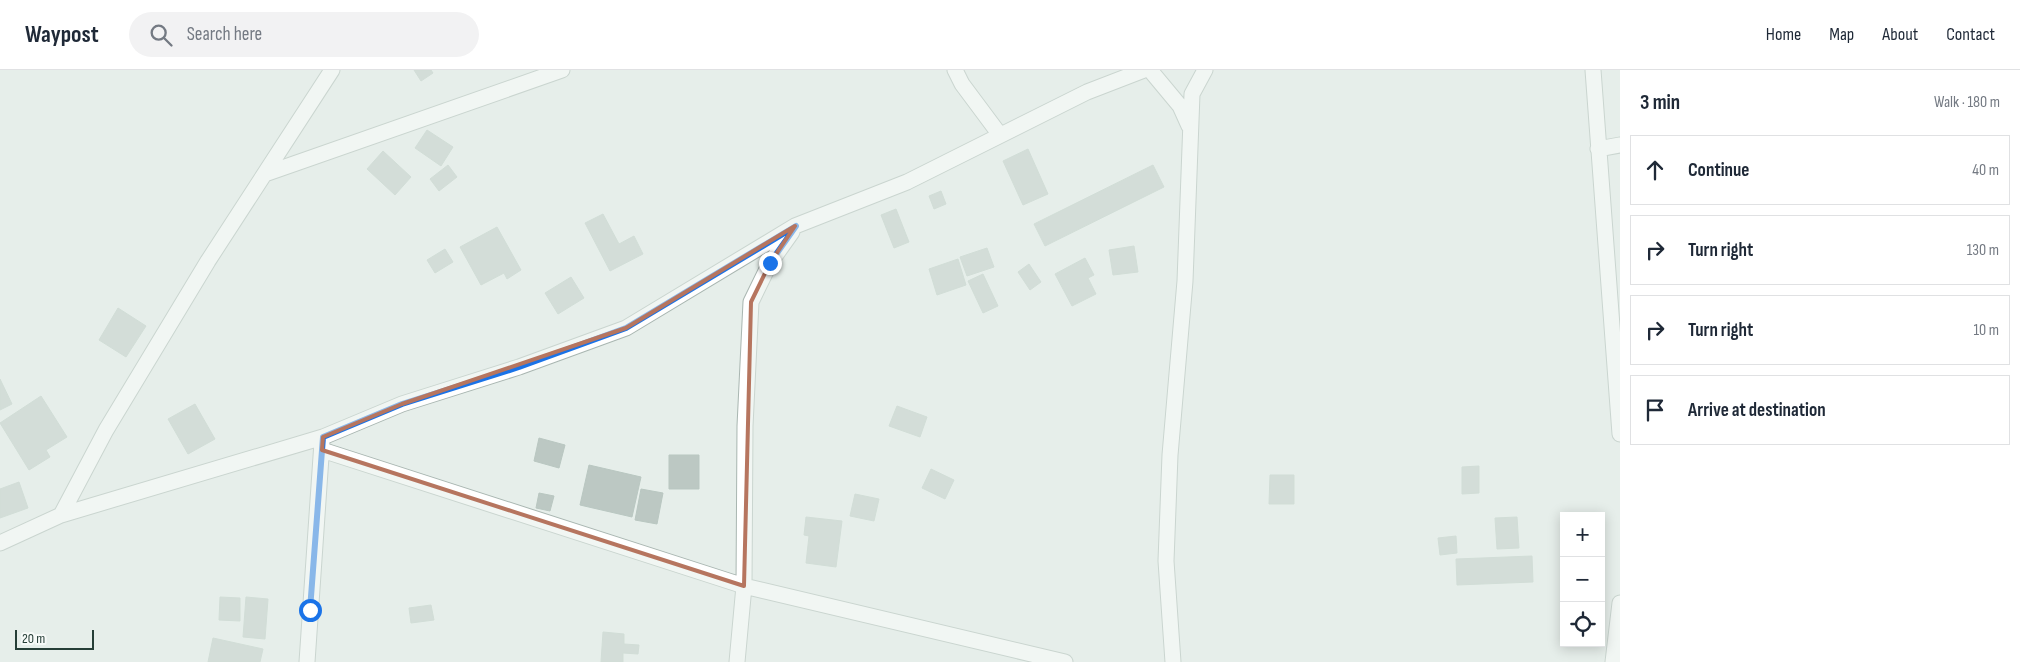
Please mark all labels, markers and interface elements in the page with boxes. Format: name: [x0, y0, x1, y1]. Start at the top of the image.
search box: [129, 12, 479, 57]
text: Waypost: [25, 20, 99, 49]
icon: search: [147, 21, 175, 49]
text: Search here: [187, 23, 262, 46]
text: Home: [1766, 24, 1801, 45]
text: Map: [1829, 24, 1854, 45]
text: About: [1882, 24, 1918, 45]
text: Contact: [1946, 24, 1995, 45]
text: 3 min: [1640, 90, 1680, 115]
text: Walk · 180 m: [1934, 93, 2000, 112]
icon: ahead: [1641, 156, 1669, 184]
text: Continue: [1688, 159, 1749, 182]
text: 40 m: [1972, 161, 1999, 180]
icon: right: [1641, 236, 1669, 264]
text: Turn right: [1688, 239, 1753, 262]
text: 130 m: [1967, 241, 1999, 260]
route end: [759, 252, 782, 275]
icon: right: [1641, 316, 1669, 344]
text: Turn right: [1688, 319, 1753, 342]
text: 10 m: [1973, 321, 1999, 340]
icon: arrive: [1641, 396, 1669, 424]
text: Arrive at destination: [1688, 399, 1826, 422]
map controls: [1560, 512, 1605, 647]
button: +: [1560, 512, 1605, 557]
button: −: [1560, 557, 1605, 602]
route start: [299, 599, 322, 622]
button: locate: [1560, 602, 1605, 647]
scale bar: [15, 627, 94, 650]
text: 20 m: [22, 630, 45, 647]

